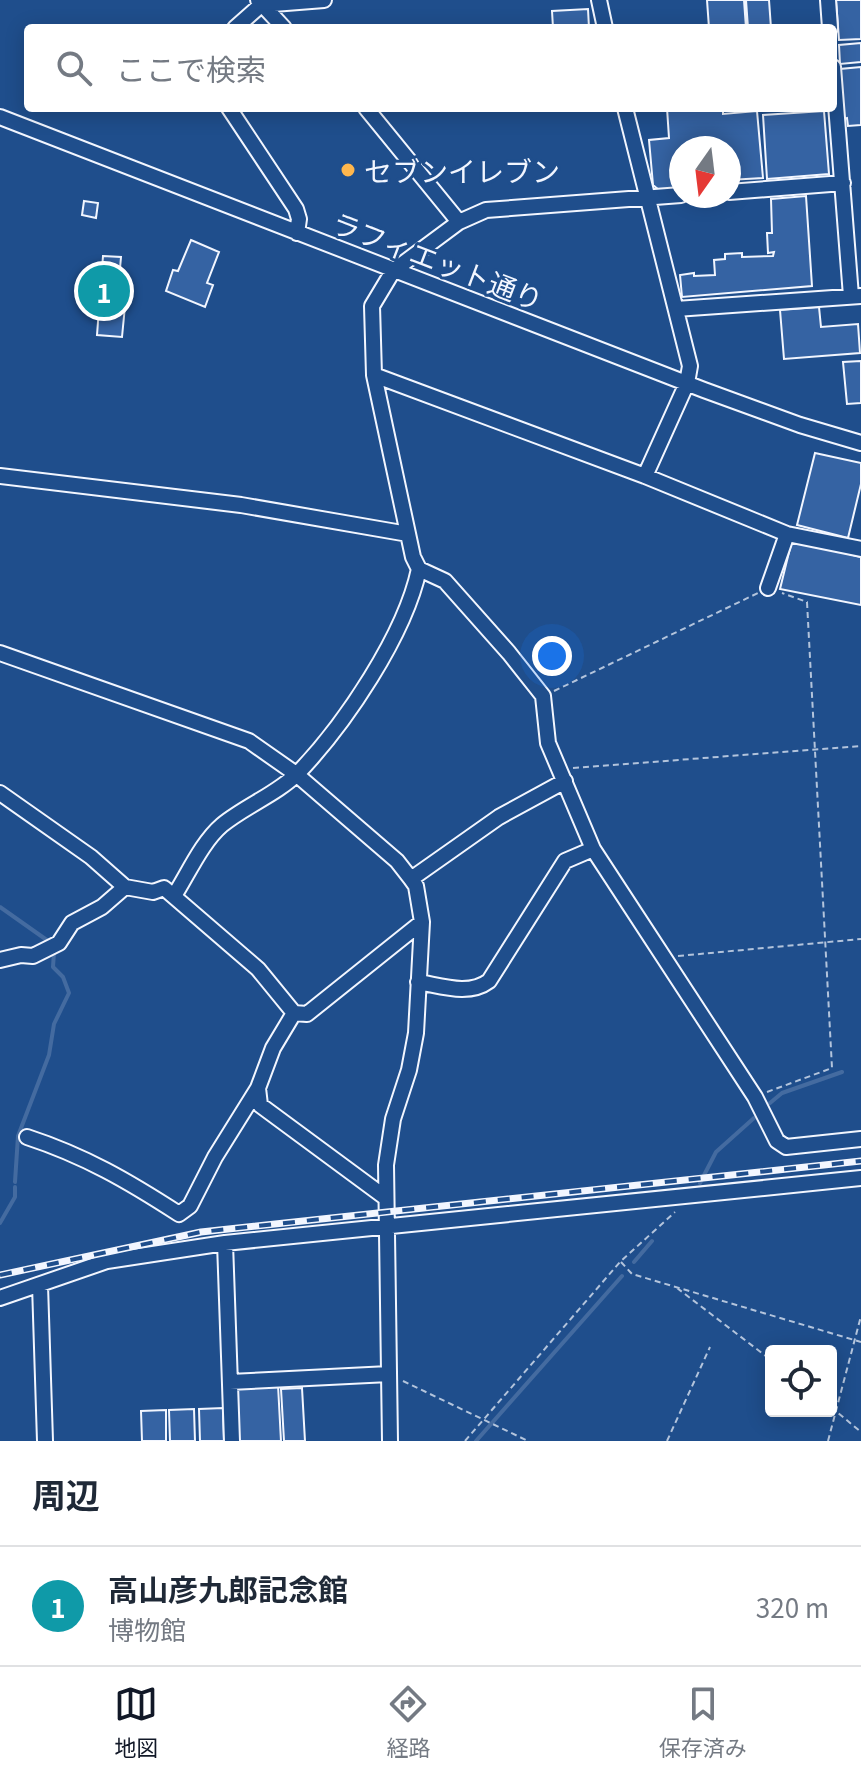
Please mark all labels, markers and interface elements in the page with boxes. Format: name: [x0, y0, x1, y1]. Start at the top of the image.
search box: [24, 24, 837, 112]
icon: search: [52, 46, 96, 90]
text: ここで検索: [116, 46, 266, 90]
north arrow: [669, 136, 741, 208]
place label: セブンイレブン: [364, 150, 560, 190]
marker: セブンイレブン: [339, 161, 357, 179]
street label: ラフィエット通り: [327, 201, 549, 319]
pin: 1: [78, 261, 130, 321]
your location: [532, 636, 572, 676]
map controls: [765, 1345, 837, 1417]
button: locate: [765, 1345, 837, 1417]
text: 周辺: [32, 1469, 100, 1518]
text: 高山彦九郎記念館: [108, 1566, 348, 1610]
text: 1: [50, 1588, 66, 1625]
text: 320 m: [756, 1588, 829, 1625]
text: 博物館: [108, 1610, 186, 1647]
tab: 地図: [114, 1682, 158, 1762]
tab: 経路: [386, 1682, 431, 1762]
tab: 保存済み: [659, 1682, 747, 1762]

